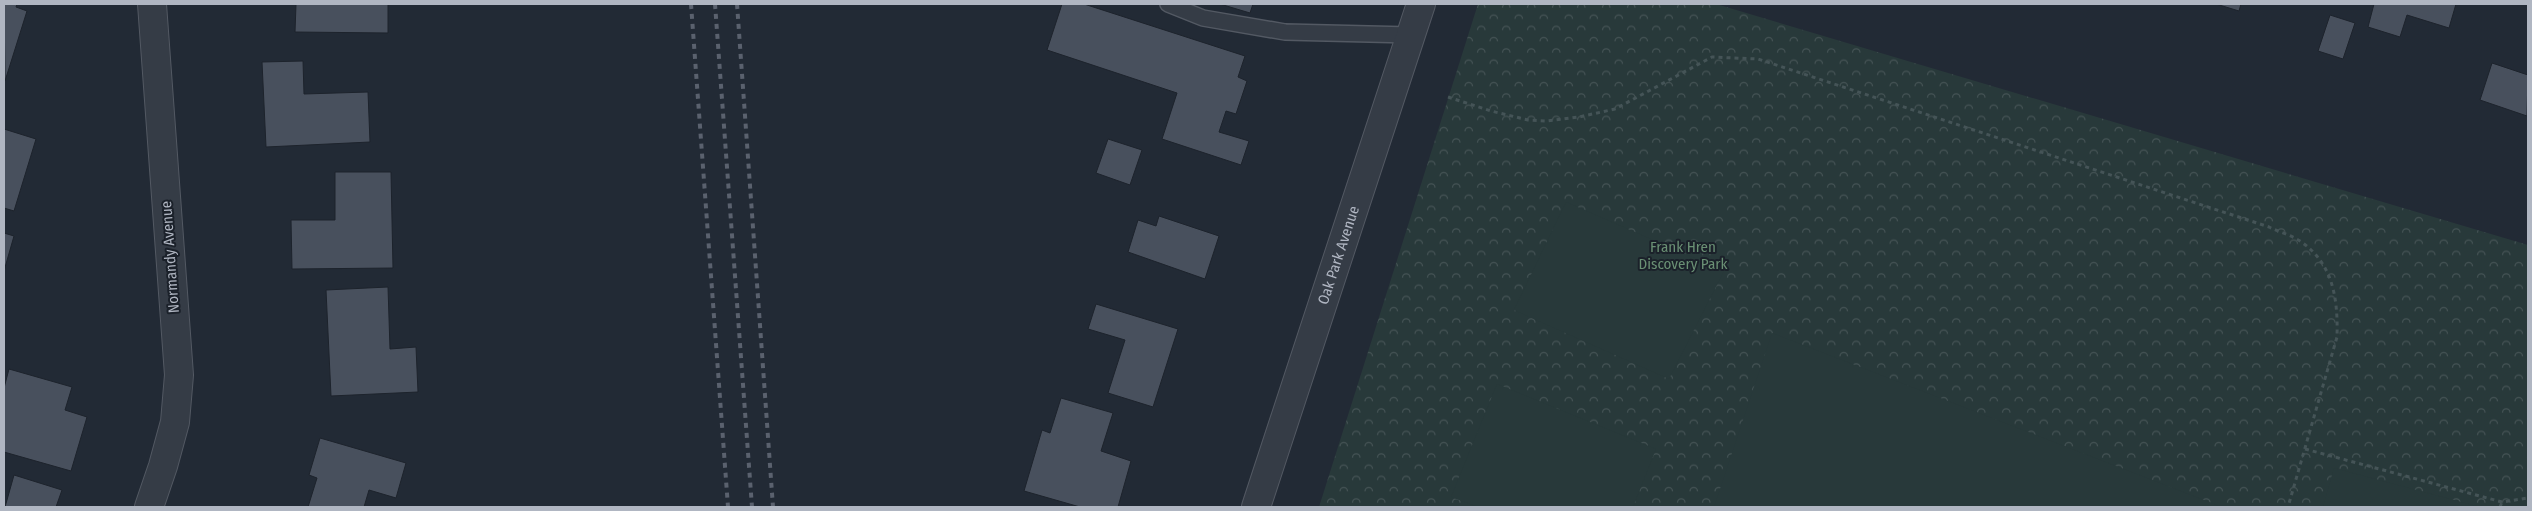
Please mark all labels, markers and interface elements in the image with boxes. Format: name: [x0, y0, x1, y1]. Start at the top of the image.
street label: Normandy Avenue: [157, 200, 183, 314]
street label: Oak Park Avenue: [1314, 204, 1363, 307]
park label: Frank Hren Discovery Park: [1639, 238, 1727, 273]

